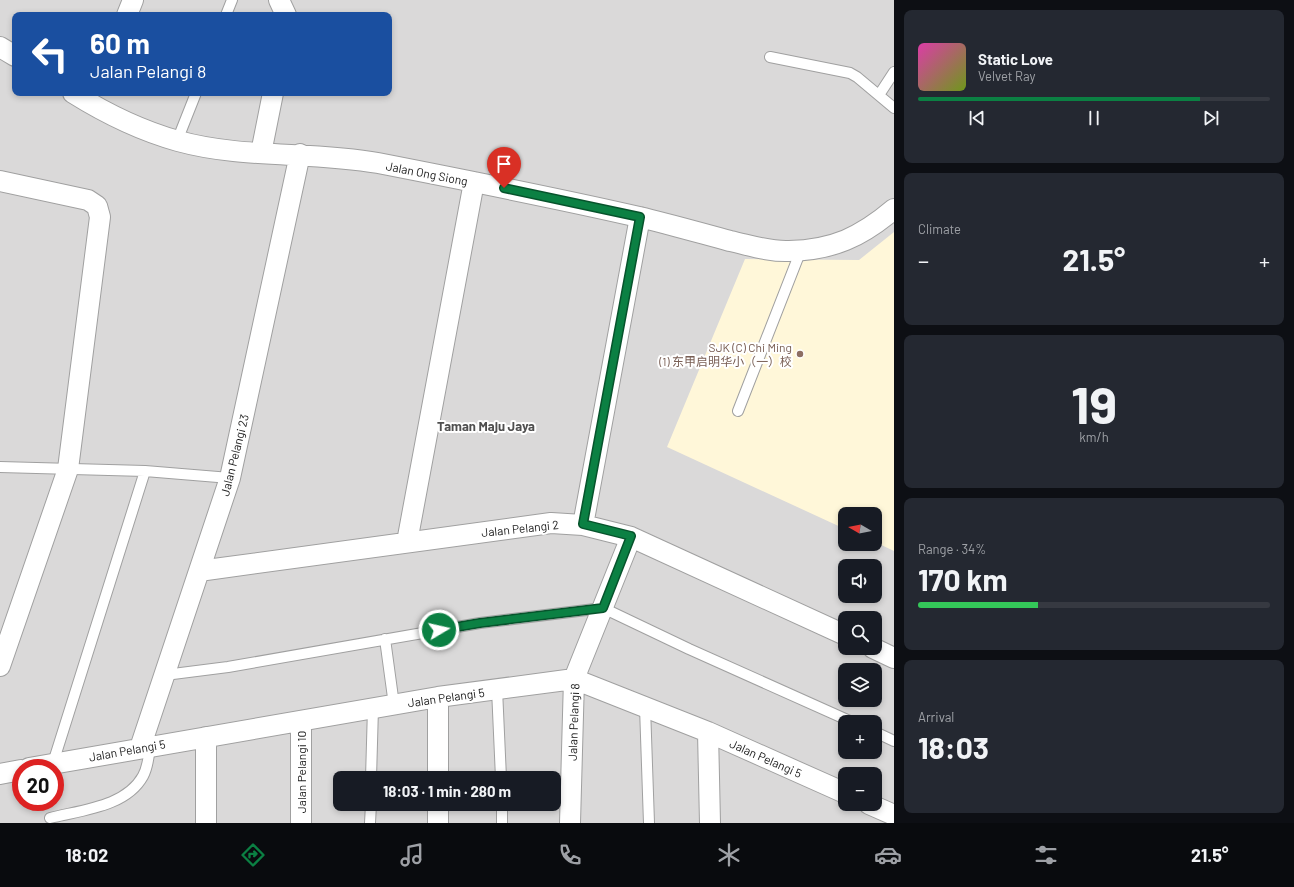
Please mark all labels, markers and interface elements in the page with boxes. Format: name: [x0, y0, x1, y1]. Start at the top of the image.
text: 60 m: [90, 26, 150, 60]
icon: left: [24, 28, 76, 80]
text: Static Love: [978, 50, 1053, 68]
text: Jalan Pelangi 8: [90, 60, 206, 82]
text: Velvet Ray: [978, 68, 1036, 84]
icon: previous: [966, 107, 988, 129]
icon: pause: [1083, 107, 1105, 129]
icon: next: [1200, 107, 1222, 129]
pin: [487, 147, 521, 188]
icon: arrive: [493, 153, 515, 175]
street label: Jalan Ong Siong: [385, 158, 469, 188]
text: Climate: [918, 221, 961, 237]
text: 21.5°: [1063, 241, 1125, 277]
text: −: [918, 247, 929, 273]
text: +: [1259, 247, 1270, 273]
place label: SJK (C) Chi Ming (1) 东甲启明华小（一）校: [658, 340, 792, 368]
marker: SJK (C) Chi Ming (1) 东甲启明华小（一）校: [795, 349, 805, 359]
text: 19: [1071, 372, 1117, 434]
street label: Jalan Pelangi 23: [217, 413, 251, 497]
district label: Taman Maju Jaya: [437, 418, 535, 434]
text: km/h: [1079, 429, 1109, 445]
north arrow: [838, 507, 882, 551]
map controls: [838, 507, 882, 811]
street label: Jalan Pelangi 2: [481, 517, 559, 539]
text: Range · 34%: [918, 541, 986, 557]
button: sound: [838, 559, 882, 603]
text: 170 km: [918, 561, 1008, 597]
position arrow: [418, 609, 460, 651]
button: search: [838, 611, 882, 655]
button: layers: [838, 663, 882, 707]
street label: Jalan Pelangi 8: [565, 683, 581, 761]
street label: Jalan Pelangi 5: [407, 685, 485, 709]
text: Arrival: [918, 709, 954, 725]
button: +: [838, 715, 882, 759]
text: 18:03: [918, 729, 989, 765]
street label: Jalan Pelangi 10: [294, 731, 308, 813]
street label: Jalan Pelangi 5: [88, 736, 166, 764]
street label: Jalan Pelangi 5: [728, 736, 804, 780]
speed limit sign: 20: [12, 759, 64, 811]
button: −: [838, 767, 882, 811]
text: 18:03 · 1 min · 280 m: [383, 782, 511, 800]
icon: directions: [239, 841, 267, 869]
icon: music: [398, 841, 426, 869]
icon: phone: [556, 841, 584, 869]
icon: climate: [715, 841, 743, 869]
icon: car: [874, 841, 902, 869]
icon: filters: [1032, 841, 1060, 869]
text: 18:02: [65, 844, 108, 866]
text: 21.5°: [1191, 844, 1229, 866]

